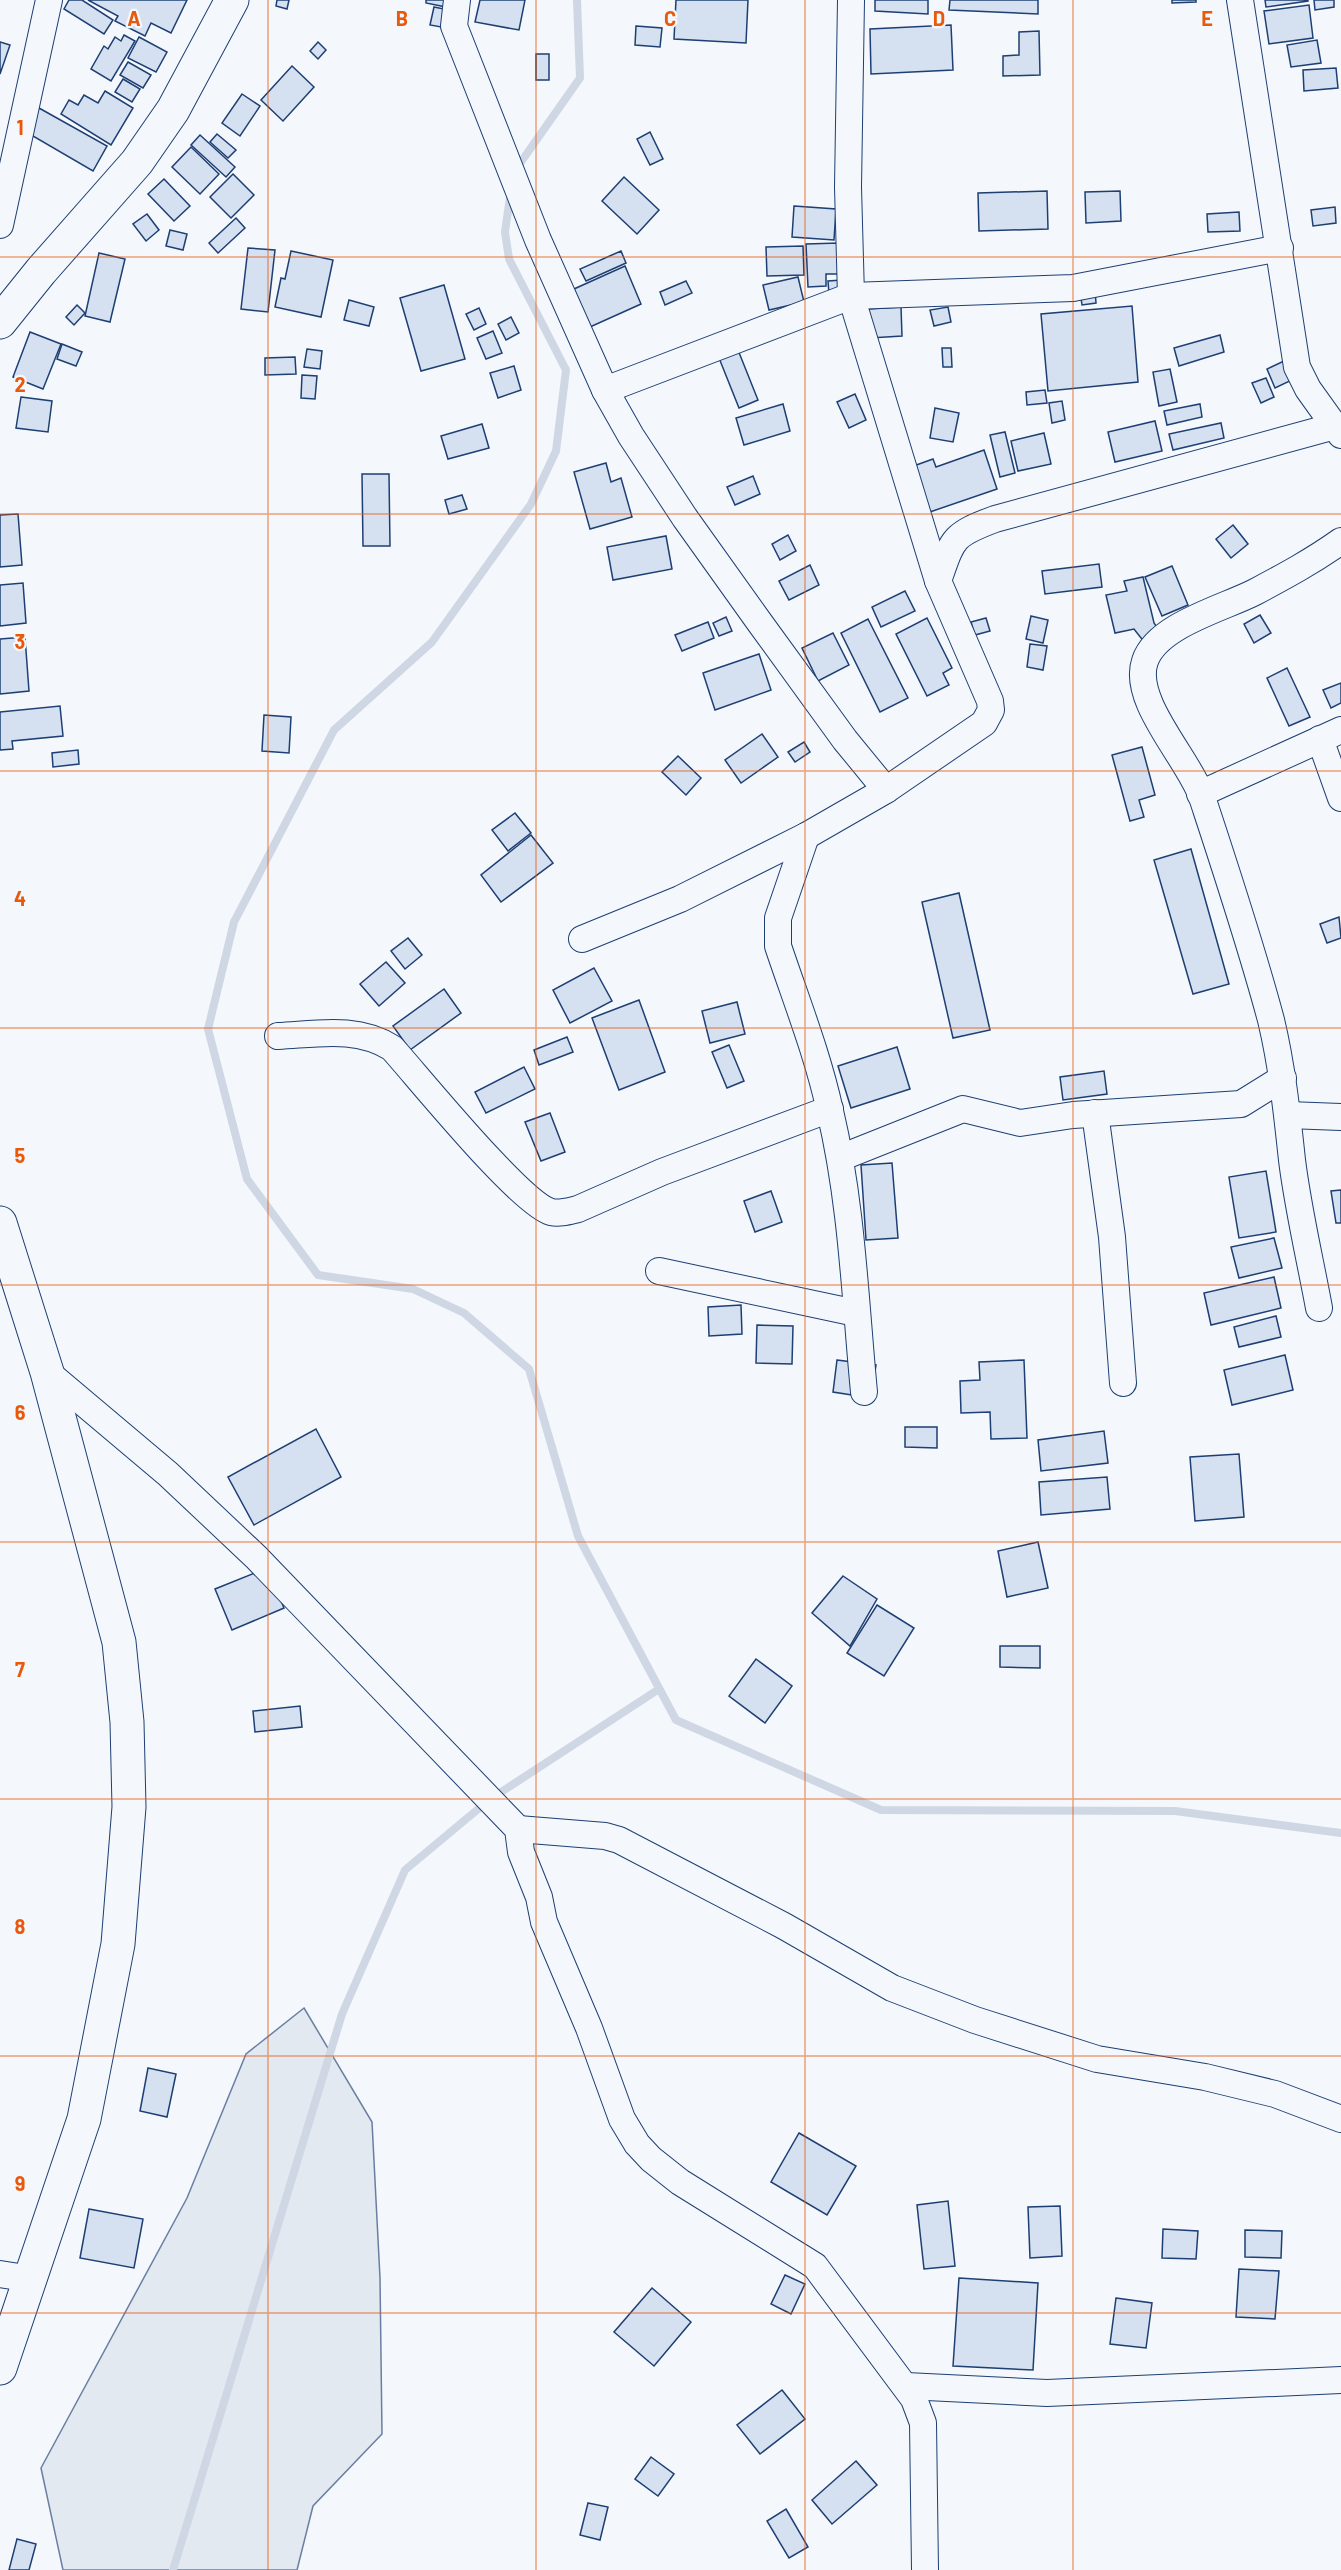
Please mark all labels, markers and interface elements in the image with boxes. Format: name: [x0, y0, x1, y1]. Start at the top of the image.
text: A: [127, 6, 141, 30]
text: B: [396, 6, 408, 30]
text: C: [664, 6, 676, 30]
text: D: [933, 6, 945, 30]
text: E: [1201, 6, 1213, 30]
text: 1: [16, 115, 24, 139]
text: 2: [14, 372, 26, 396]
text: 3: [15, 629, 25, 653]
text: 4: [14, 886, 26, 910]
text: 5: [15, 1143, 26, 1167]
text: 6: [15, 1400, 26, 1424]
text: 7: [15, 1657, 25, 1681]
text: 8: [15, 1914, 26, 1938]
text: 9: [15, 2171, 25, 2195]

